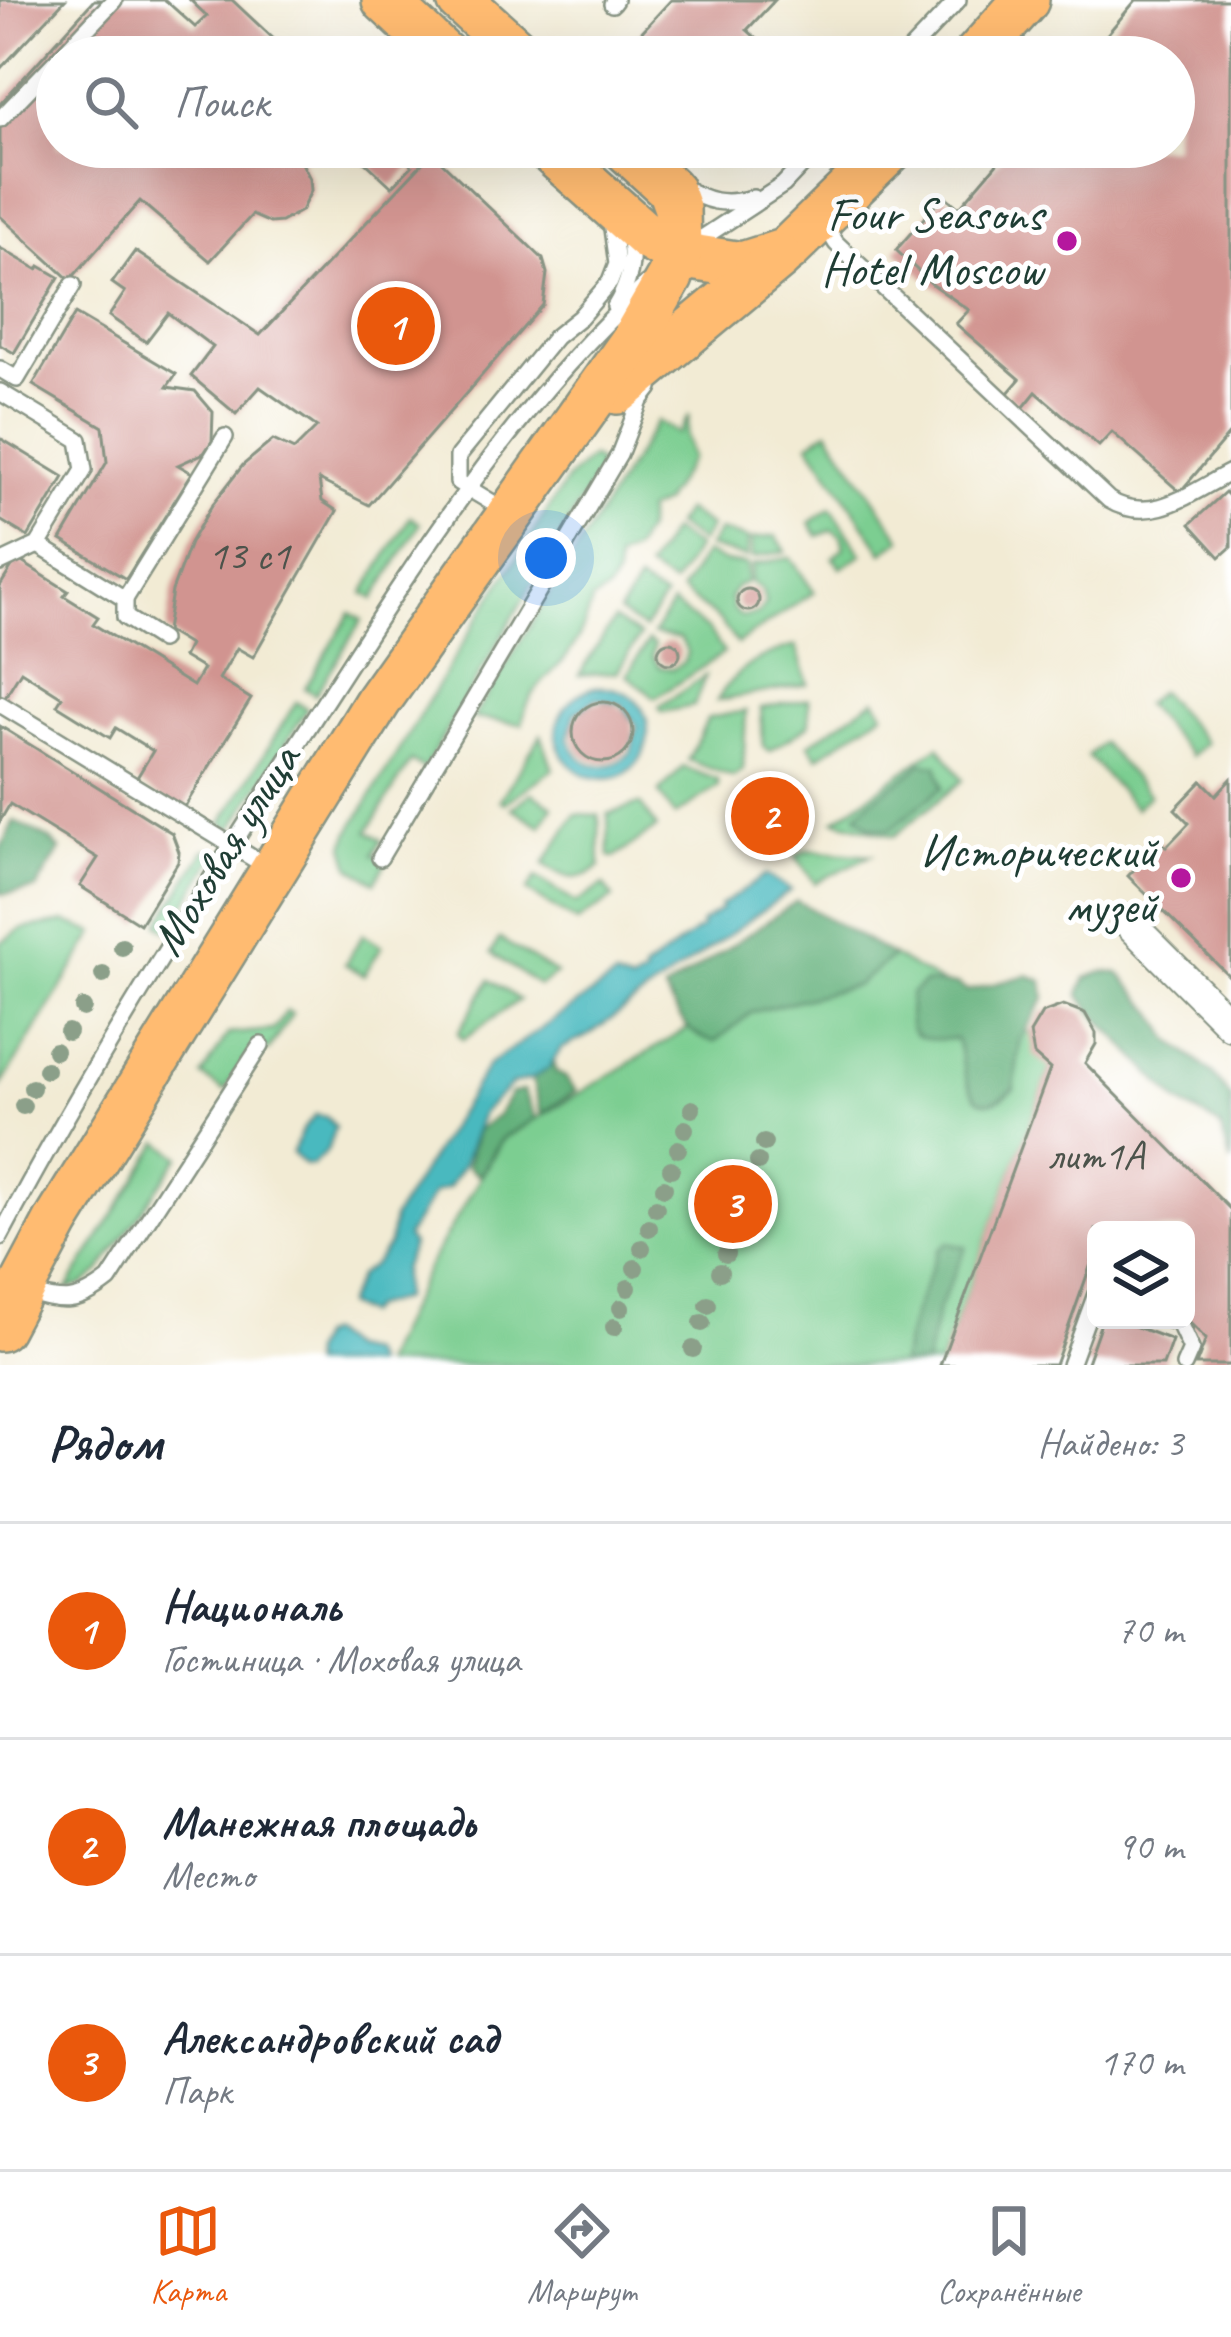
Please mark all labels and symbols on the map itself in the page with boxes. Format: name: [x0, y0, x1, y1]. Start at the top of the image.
place label: Four Seasons Hotel Moscow: [821, 184, 1048, 299]
marker: Four Seasons Hotel Moscow: [1054, 228, 1080, 254]
pin: 1: [357, 281, 435, 371]
your location: [516, 528, 576, 588]
house number: 13 с1: [208, 529, 292, 582]
street label: Моховая улица: [137, 730, 315, 966]
pin: 2: [731, 771, 809, 861]
place label: Исторический музей: [920, 821, 1160, 936]
marker: Исторический музей: [1168, 865, 1194, 891]
house number: лит1А: [1048, 1129, 1146, 1182]
pin: 3: [694, 1159, 772, 1249]

